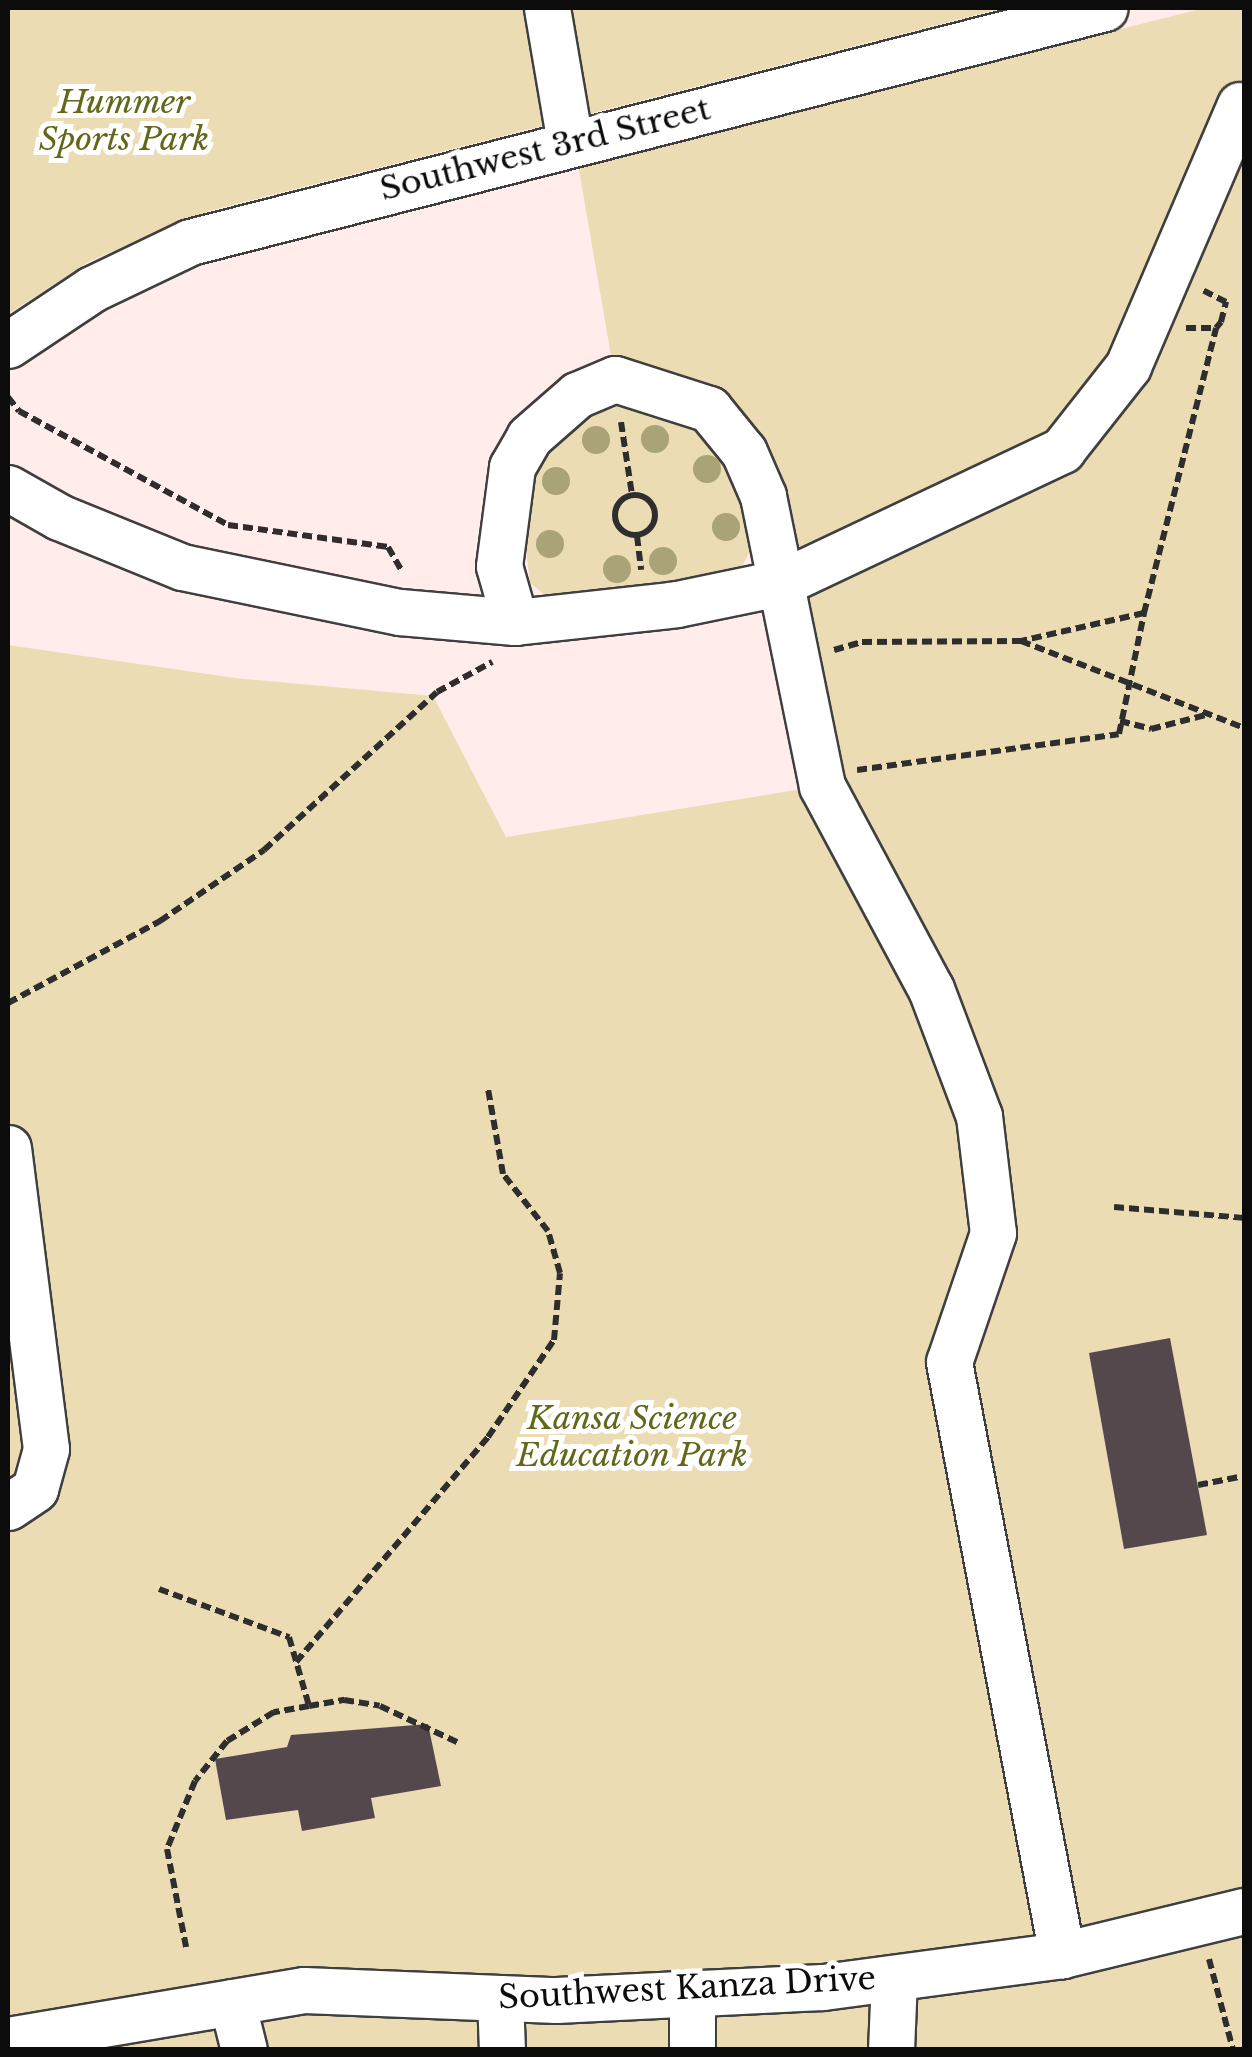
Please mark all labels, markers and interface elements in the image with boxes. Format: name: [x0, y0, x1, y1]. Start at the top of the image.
park label: Hummer Sports Park: [39, 84, 209, 159]
street label: Southwest 3rd Street: [376, 89, 714, 209]
park label: Kansa Science Education Park: [516, 1400, 748, 1475]
street label: Southwest Kanza Drive: [497, 1959, 877, 2017]

